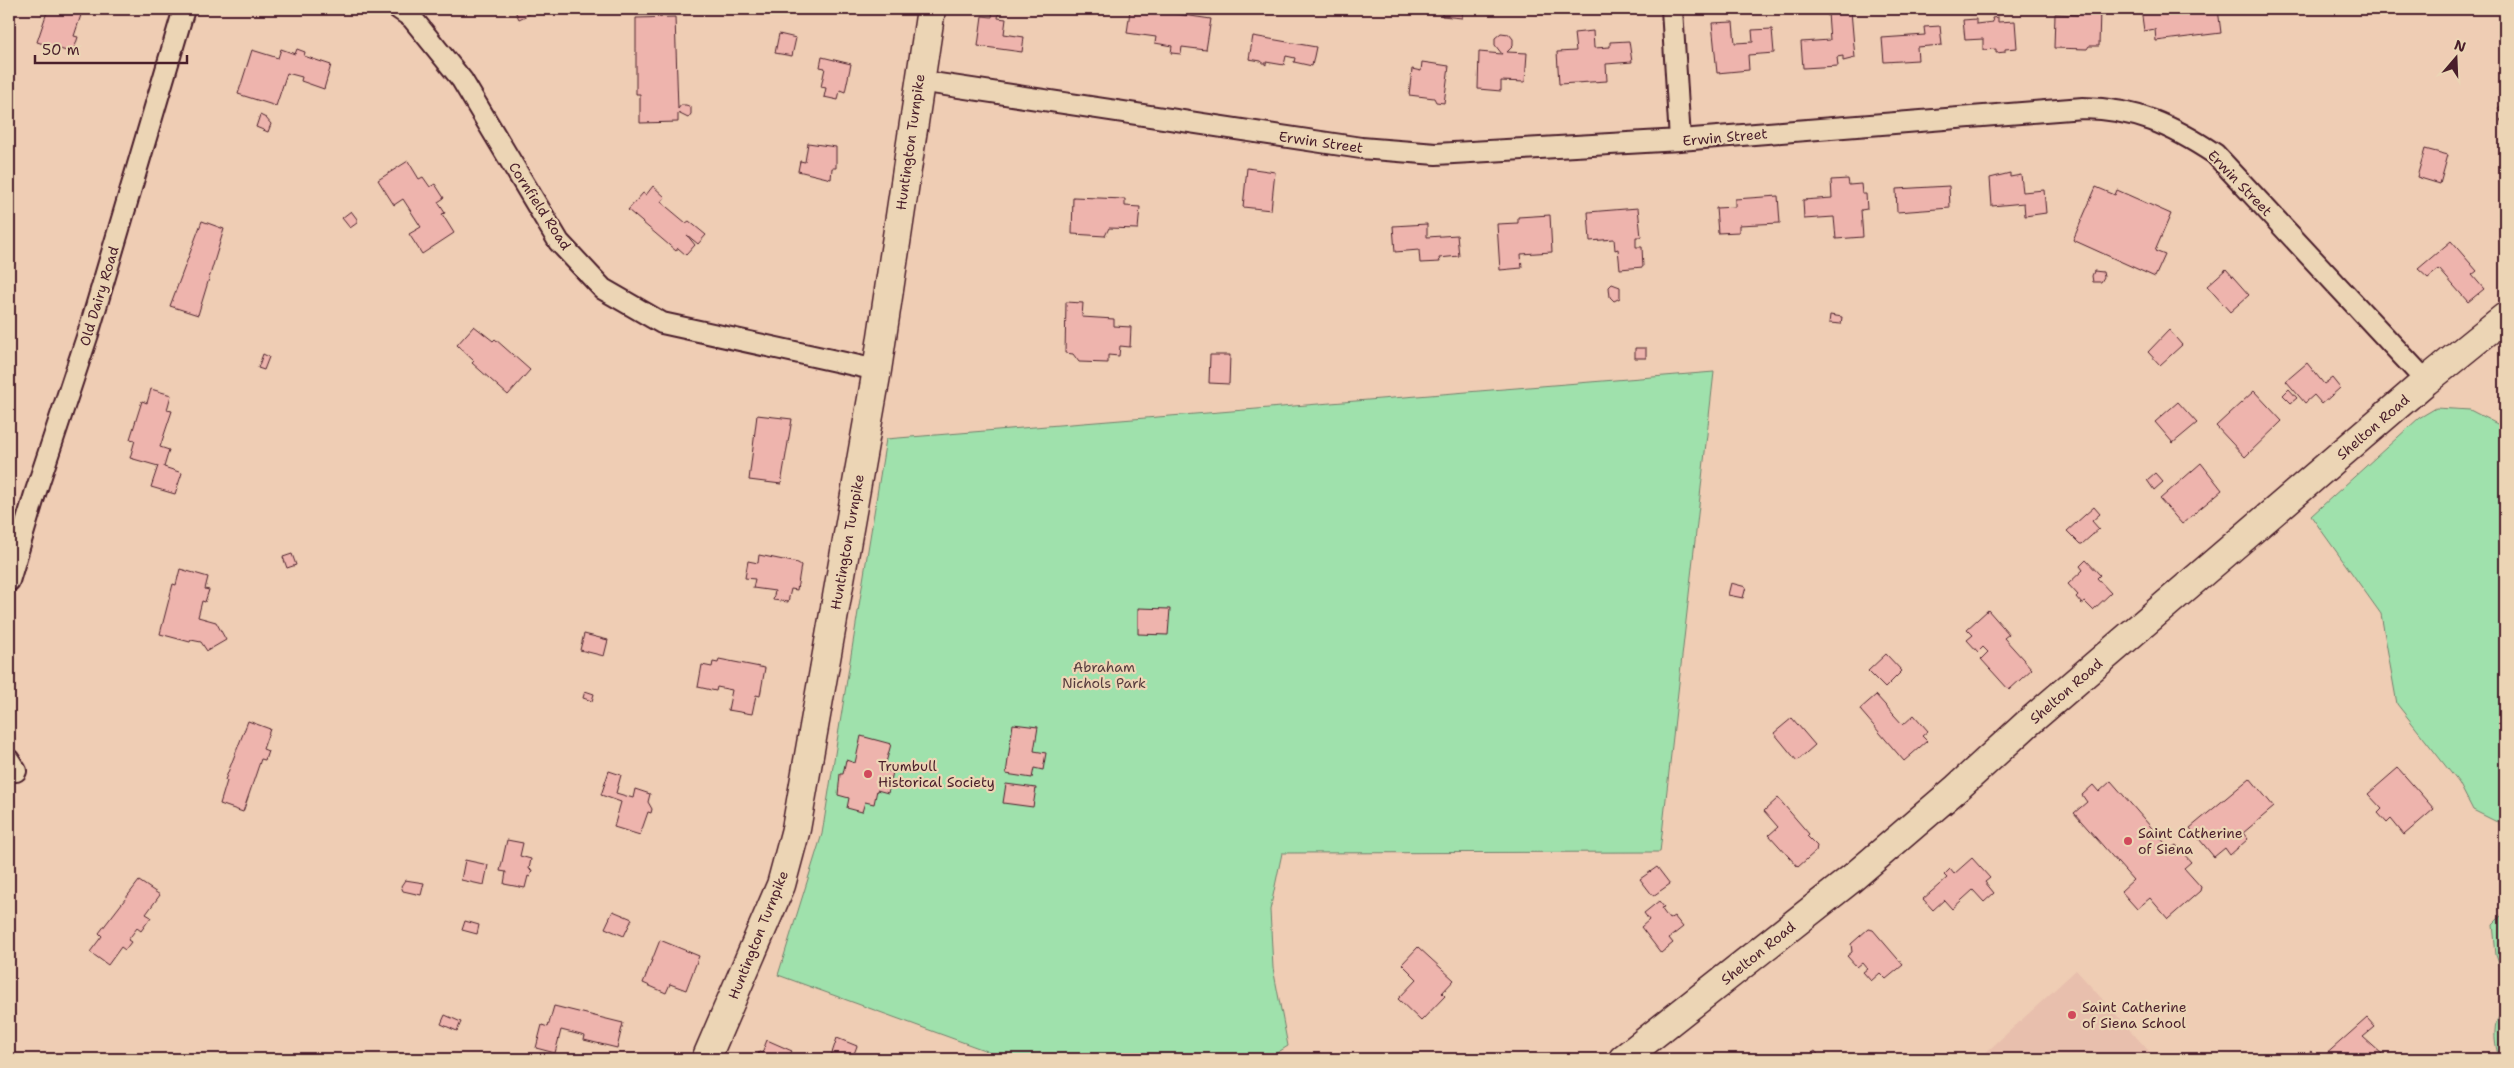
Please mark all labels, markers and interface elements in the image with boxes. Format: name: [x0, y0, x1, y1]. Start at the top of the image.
scale bar: [35, 32, 188, 64]
north arrow: [2432, 32, 2482, 82]
text: N: [2452, 35, 2468, 56]
text: 50 m: [42, 40, 80, 60]
street label: Huntington Turnpike: [892, 73, 928, 211]
street label: Erwin Street: [1682, 124, 1768, 150]
street label: Erwin Street: [1278, 127, 1364, 157]
street label: Erwin Street: [2204, 146, 2276, 220]
street label: Cornfield Road: [505, 159, 575, 253]
street label: Old Dairy Road: [75, 244, 123, 348]
street label: Shelton Road: [2333, 390, 2413, 464]
street label: Huntington Turnpike: [826, 473, 868, 611]
street label: Shelton Road: [2026, 654, 2106, 728]
park label: Abraham Nichols Park: [1062, 658, 1146, 692]
place label: Trumbull Historical Society: [878, 757, 995, 791]
marker: Trumbull Historical Society: [862, 768, 874, 780]
place label: Saint Catherine of Siena: [2138, 824, 2243, 858]
marker: Saint Catherine of Siena: [2122, 835, 2134, 847]
street label: Huntington Turnpike: [724, 868, 792, 1002]
street label: Shelton Road: [1717, 917, 1799, 989]
place label: Saint Catherine of Siena School: [2082, 998, 2187, 1032]
marker: Saint Catherine of Siena School: [2066, 1009, 2078, 1021]

